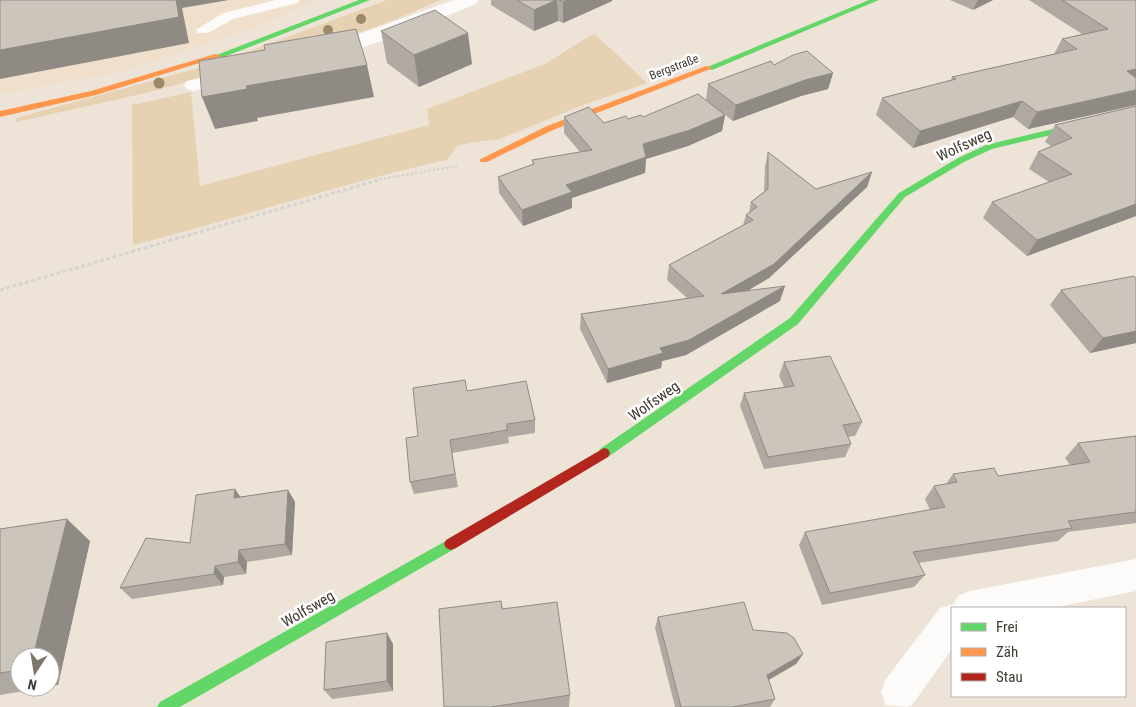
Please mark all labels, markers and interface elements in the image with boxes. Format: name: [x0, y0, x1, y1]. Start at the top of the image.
street label: Bergstraße: [647, 51, 701, 83]
street label: Wolfsweg: [934, 125, 994, 165]
street label: Wolfsweg: [625, 377, 683, 425]
street label: Wolfsweg: [278, 587, 338, 631]
legend: [951, 607, 1126, 697]
text: Frei: [996, 618, 1018, 636]
text: Zäh: [996, 643, 1018, 661]
north arrow: [10, 647, 60, 697]
text: Stau: [996, 668, 1023, 686]
text: N: [26, 676, 38, 693]

